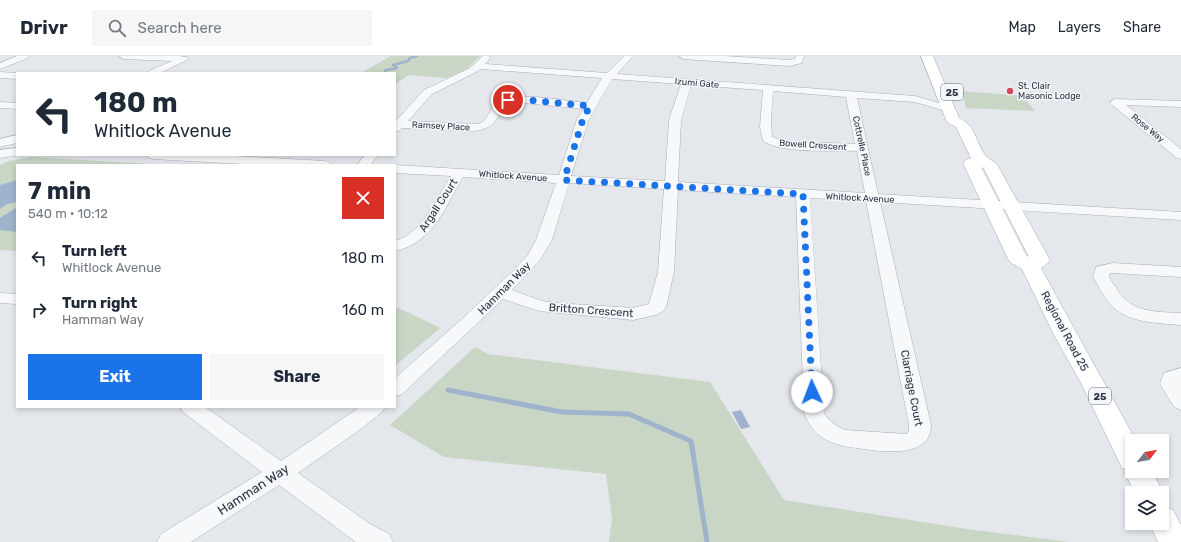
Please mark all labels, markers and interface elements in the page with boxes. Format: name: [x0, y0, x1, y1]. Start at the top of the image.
search box: [92, 10, 372, 46]
text: Drivr: [20, 16, 68, 39]
icon: search: [106, 17, 128, 39]
text: Search here: [138, 19, 222, 37]
text: Map: [1009, 19, 1036, 36]
text: Layers: [1058, 19, 1101, 36]
text: Share: [1123, 19, 1161, 36]
street label: Izumi Gate: [674, 76, 720, 90]
place label: St. Clair Masonic Lodge: [1018, 81, 1081, 101]
pin: [491, 83, 525, 117]
road number: 25: [941, 84, 963, 100]
text: 180 m: [94, 86, 178, 119]
marker: St. Clair Masonic Lodge: [1005, 86, 1015, 96]
icon: left: [28, 88, 80, 140]
icon: arrive: [497, 89, 519, 111]
street label: Rose Way: [1129, 112, 1167, 144]
street label: Cottrelle Place: [851, 115, 873, 177]
street label: Ramsey Place: [412, 119, 470, 133]
text: Whitlock Avenue: [94, 120, 232, 142]
street label: Bowell Crescent: [779, 138, 848, 152]
street label: Whitlock Avenue: [478, 169, 548, 183]
street label: Argall Court: [416, 176, 461, 234]
text: 7 min: [28, 177, 91, 205]
button: close: [342, 177, 384, 219]
street label: Whitlock Avenue: [825, 191, 895, 205]
text: 540 m · 10:12: [28, 206, 108, 221]
text: Turn left: [62, 242, 127, 260]
icon: left: [28, 247, 50, 269]
text: 180 m: [342, 249, 384, 267]
street label: Hamman Way: [475, 259, 533, 317]
text: Whitlock Avenue: [62, 260, 161, 275]
street label: Regional Road 25: [1038, 289, 1091, 374]
text: Turn right: [62, 294, 137, 312]
icon: right: [28, 299, 50, 321]
text: 160 m: [342, 301, 384, 319]
street label: Britton Crescent: [548, 301, 634, 320]
text: Hamman Way: [62, 312, 144, 327]
street label: Clarriage Court: [898, 349, 925, 428]
button: Exit: [28, 354, 202, 400]
button: Share: [210, 354, 384, 400]
position arrow: [791, 371, 833, 413]
road number: 25: [1089, 388, 1111, 404]
north arrow: [1125, 434, 1169, 478]
map controls: [1125, 434, 1169, 530]
street label: Hamman Way: [215, 461, 292, 518]
button: layers: [1125, 486, 1169, 530]

